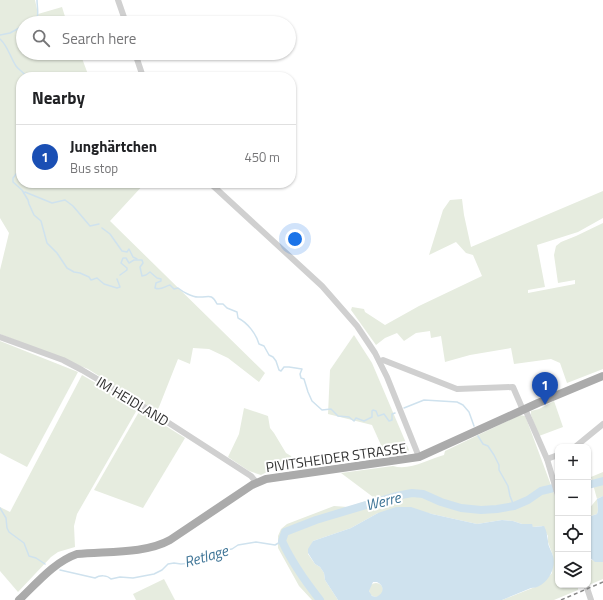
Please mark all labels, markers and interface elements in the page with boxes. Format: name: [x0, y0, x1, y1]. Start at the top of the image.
search box: [16, 16, 296, 60]
icon: search: [30, 27, 52, 49]
text: Search here: [62, 27, 136, 50]
text: Nearby: [32, 85, 85, 111]
text: Junghärtchen: [70, 135, 157, 158]
text: 1: [41, 147, 49, 167]
text: 450 m: [244, 147, 280, 167]
text: Bus stop: [70, 158, 118, 178]
your location: [285, 229, 305, 249]
street label: IM HEIDLAND: [93, 371, 173, 431]
pin: 1: [532, 372, 558, 405]
street label: PIVITSHEIDER STRASSE: [264, 437, 408, 477]
map controls: [555, 444, 591, 588]
button: +: [555, 444, 591, 480]
button: −: [555, 480, 591, 516]
water label: Werre: [363, 485, 404, 516]
button: locate: [555, 516, 591, 552]
water label: Retlage: [181, 538, 232, 573]
button: layers: [555, 552, 591, 588]

